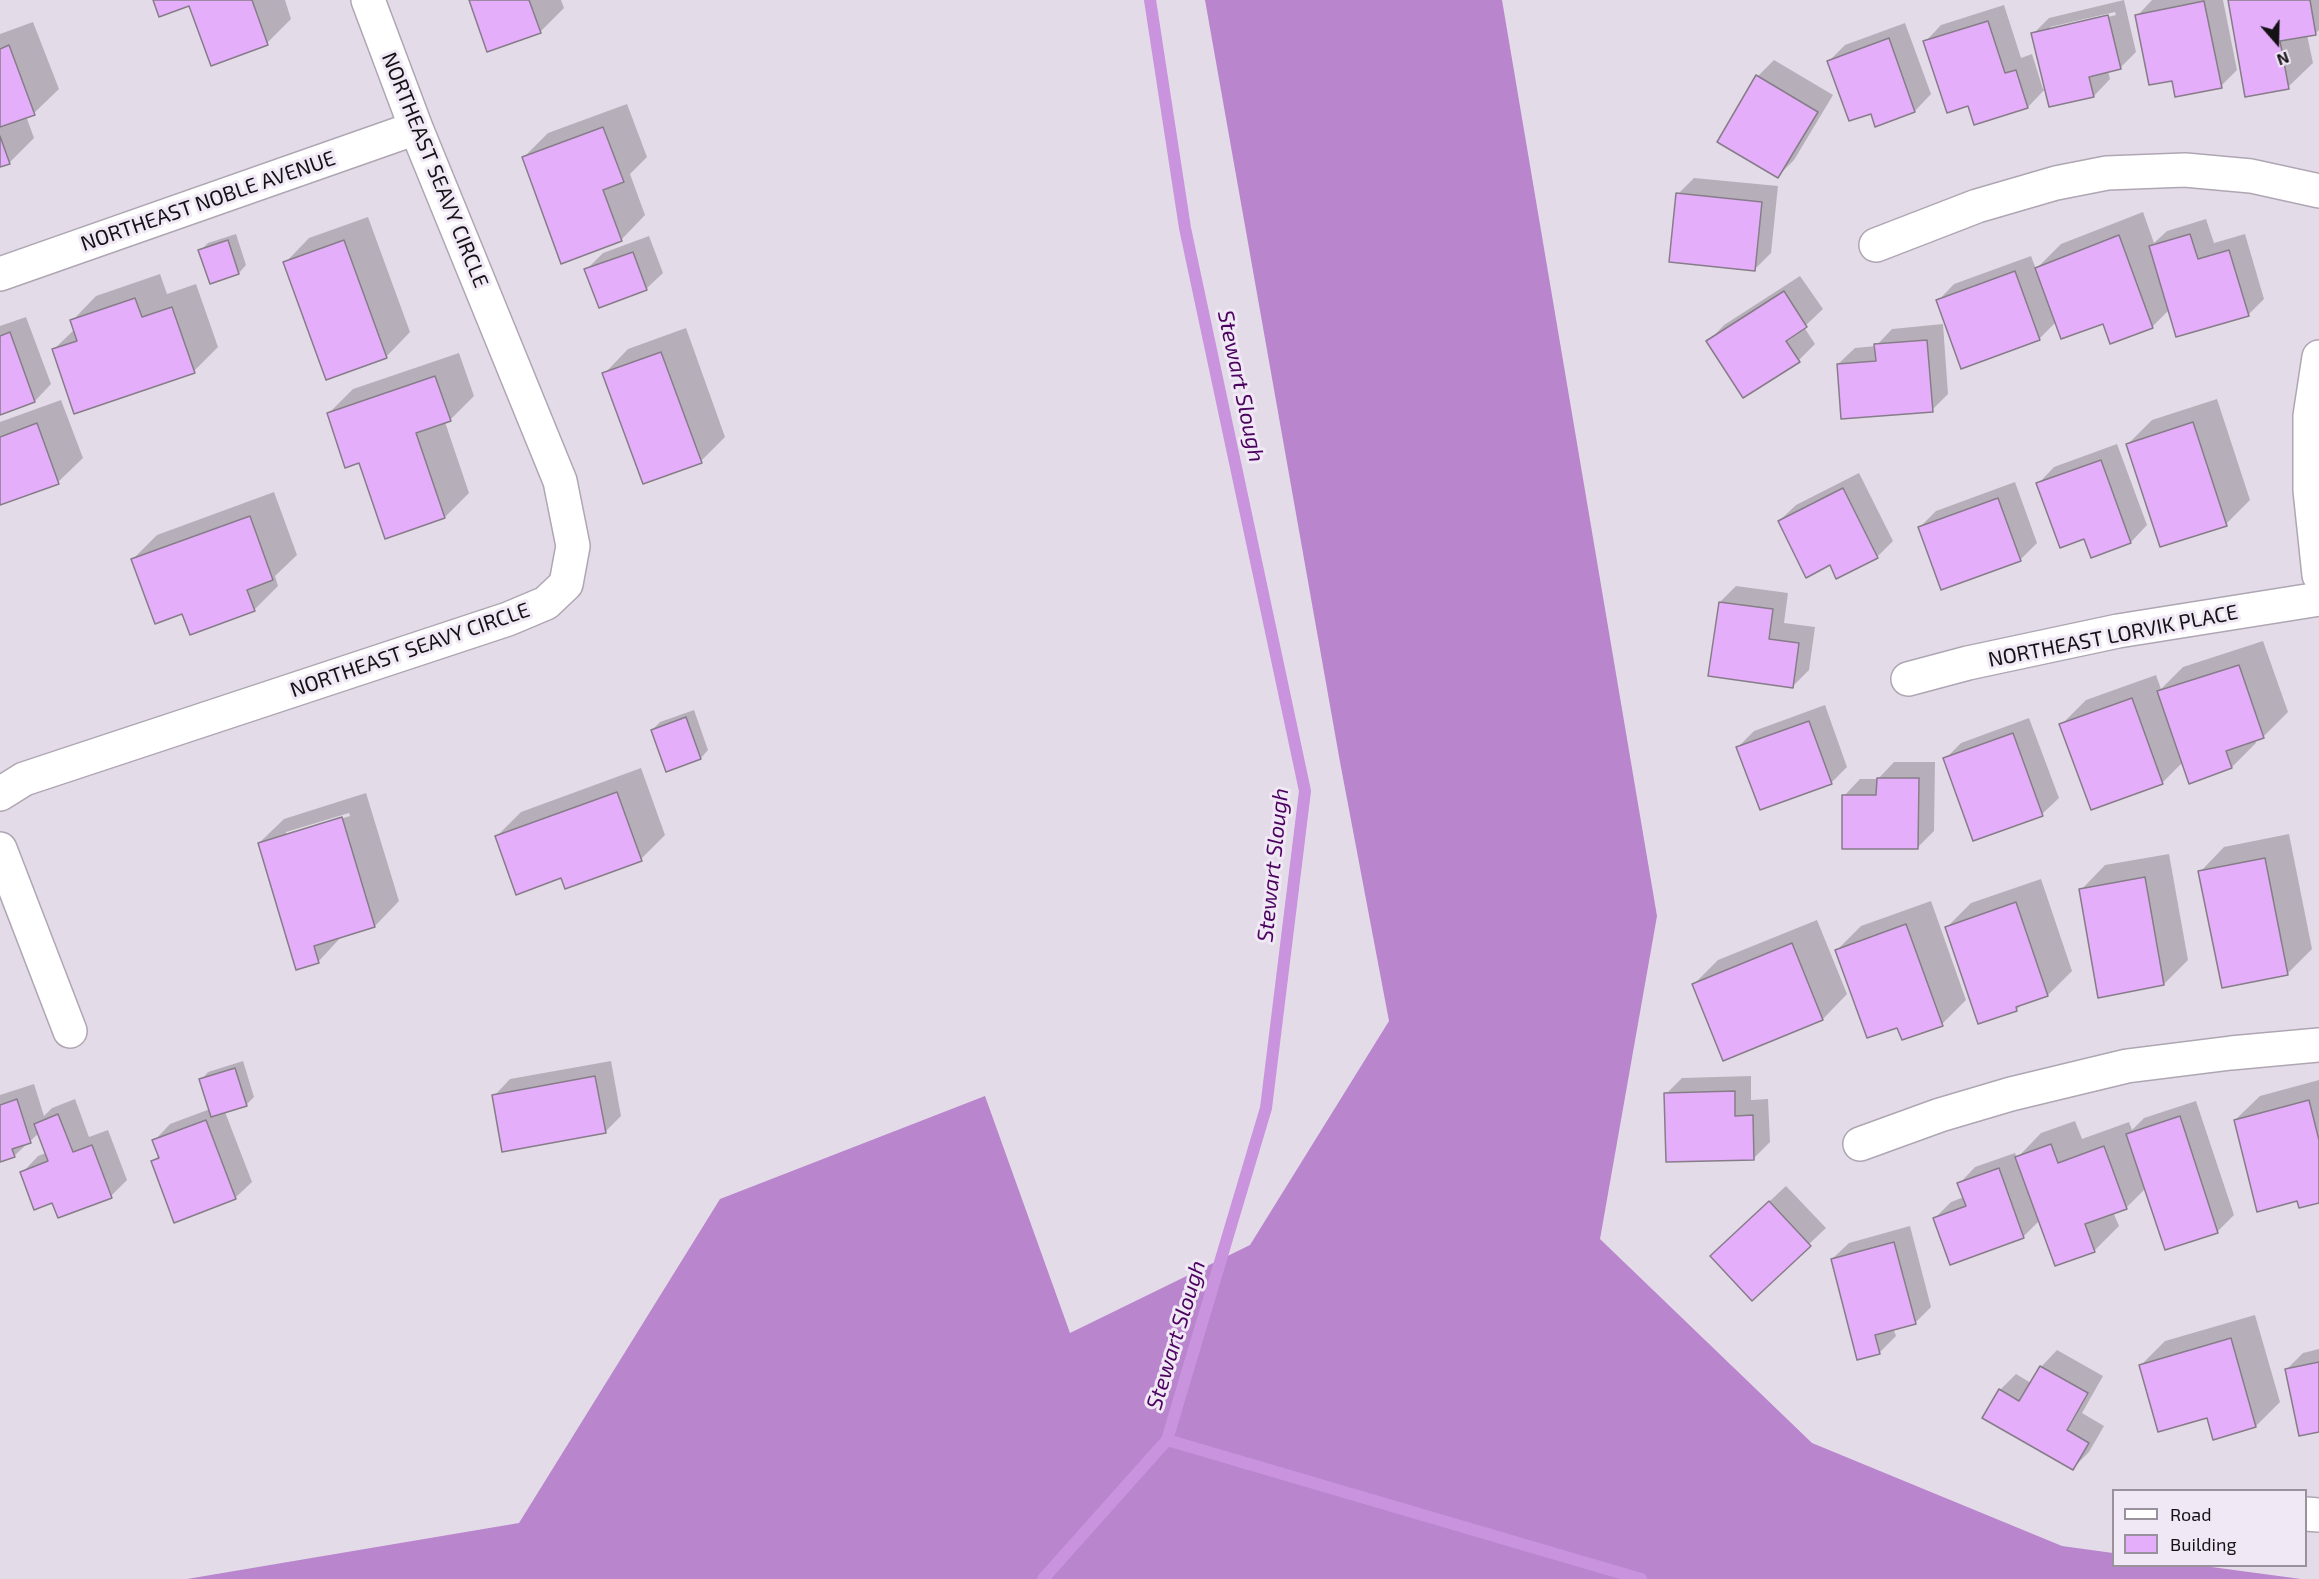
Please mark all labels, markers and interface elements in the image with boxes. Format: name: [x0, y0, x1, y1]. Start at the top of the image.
north arrow: [2247, 12, 2307, 72]
text: N: [2275, 48, 2292, 70]
street label: NORTHEAST SEAVY CIRCLE: [376, 49, 494, 291]
street label: NORTHEAST NOBLE AVENUE: [77, 145, 339, 257]
water label: Stewart Slough: [1212, 308, 1270, 464]
street label: NORTHEAST SEAVY CIRCLE: [287, 597, 533, 703]
street label: NORTHEAST LORVIK PLACE: [1986, 599, 2240, 673]
water label: Stewart Slough: [1252, 787, 1294, 943]
water label: Stewart Slough: [1141, 1257, 1211, 1413]
legend: [2112, 1489, 2307, 1567]
text: Road: [2170, 1503, 2211, 1525]
text: Building: [2170, 1533, 2237, 1555]

